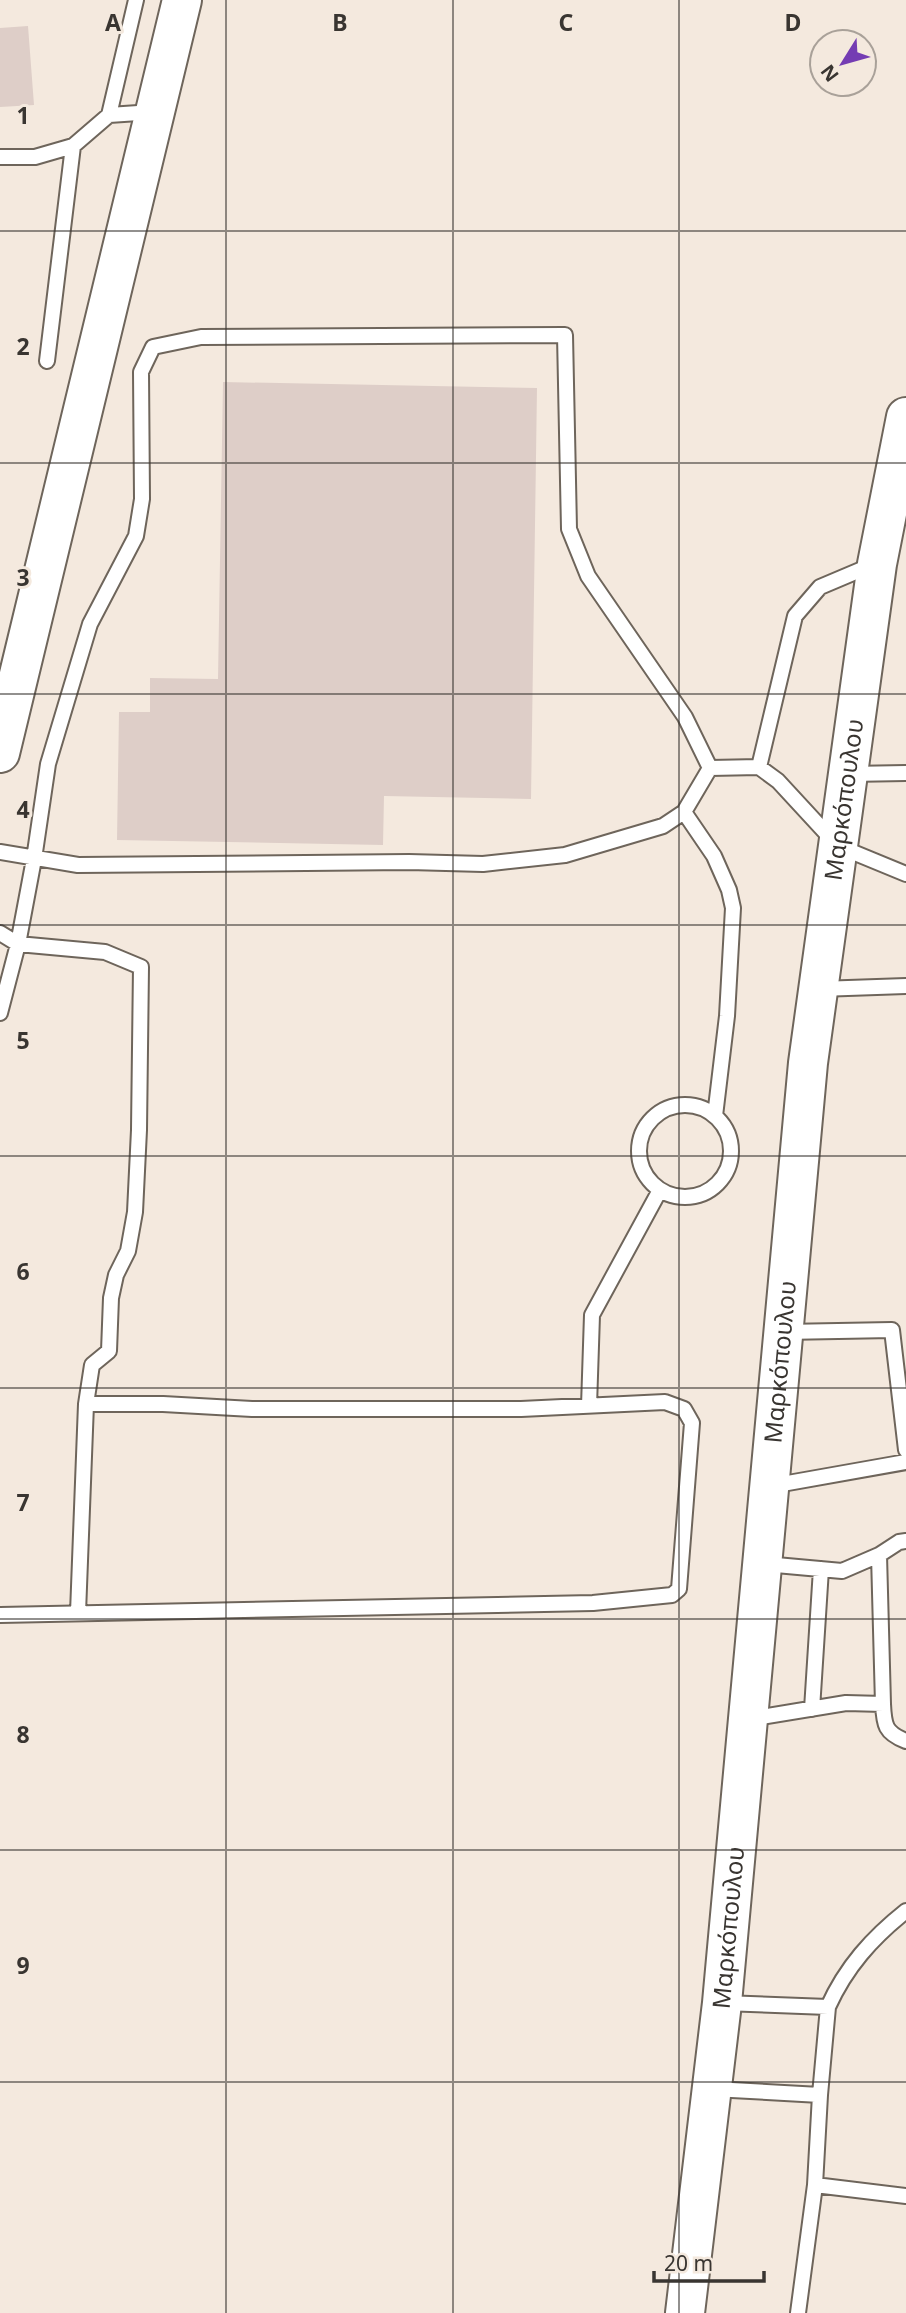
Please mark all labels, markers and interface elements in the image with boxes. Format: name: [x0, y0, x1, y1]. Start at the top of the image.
text: A: [105, 6, 121, 38]
text: B: [332, 6, 348, 38]
text: C: [559, 6, 574, 38]
text: D: [785, 6, 801, 38]
north arrow: [808, 28, 878, 98]
text: N: [814, 59, 844, 87]
text: 1: [16, 99, 30, 131]
text: 2: [16, 330, 30, 362]
text: 3: [16, 561, 30, 593]
street label: Μαρκόπουλου: [815, 716, 870, 882]
text: 4: [16, 793, 30, 825]
text: 5: [16, 1024, 30, 1056]
text: 6: [16, 1255, 30, 1287]
street label: Μαρκόπουλου: [755, 1279, 803, 1444]
text: 7: [16, 1486, 30, 1518]
text: 8: [16, 1718, 30, 1750]
street label: Μαρκόπουλου: [704, 1845, 751, 2010]
text: 9: [16, 1949, 30, 1981]
scale bar: [654, 2240, 764, 2284]
text: 20 m: [664, 2249, 713, 2277]

